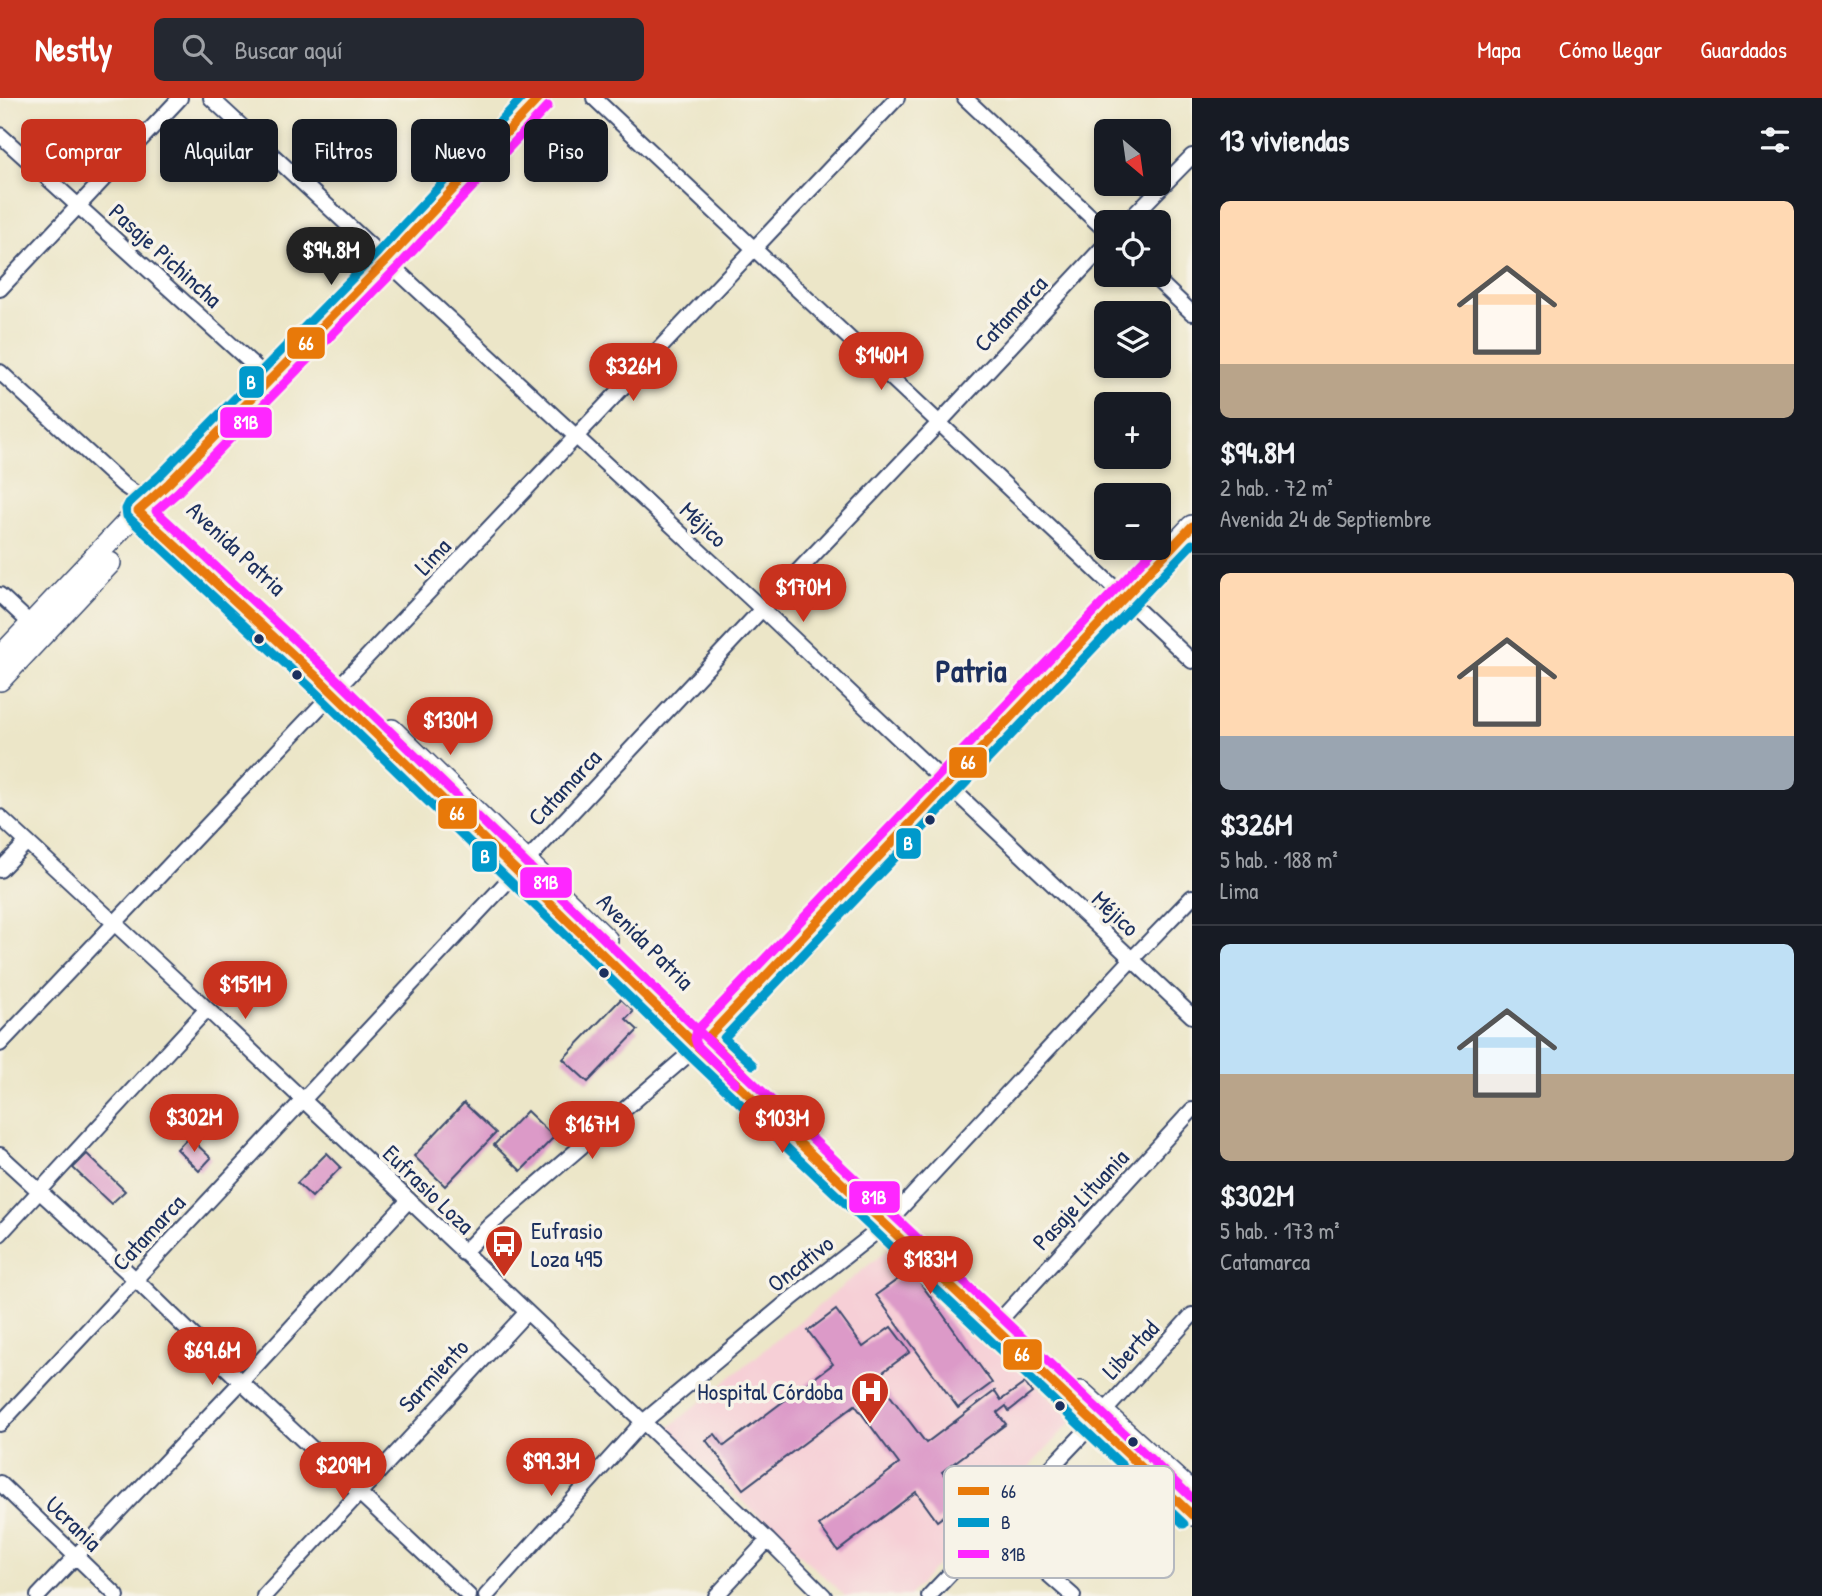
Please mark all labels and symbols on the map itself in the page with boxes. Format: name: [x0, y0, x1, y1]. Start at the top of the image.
north arrow: [1094, 119, 1171, 196]
street label: Pasaje Pichincha: [103, 196, 229, 314]
pin: $94.8M: [274, 228, 388, 287]
street label: Catamarca: [966, 268, 1054, 358]
line badge: 66: [286, 326, 326, 360]
text: 66: [298, 330, 314, 356]
pin: $140M: [832, 332, 930, 392]
pin: $326M: [584, 344, 682, 403]
line badge: B: [238, 365, 265, 399]
text: B: [246, 369, 256, 395]
line badge: 81B: [219, 406, 273, 439]
text: 81B: [234, 409, 259, 435]
street label: Avenida Patria: [181, 494, 293, 602]
street label: Méjico: [673, 494, 735, 554]
street label: Lima: [407, 530, 457, 582]
pin: $170M: [754, 564, 852, 624]
unlabelled marker: [252, 632, 266, 646]
district label: Patria: [936, 649, 1007, 692]
unlabelled marker: [290, 668, 304, 682]
pin: $130M: [401, 698, 499, 757]
street label: Catamarca: [520, 742, 608, 832]
line badge: 66: [948, 746, 988, 779]
text: 66: [960, 749, 976, 775]
line badge: 66: [437, 797, 478, 830]
text: 66: [449, 800, 465, 826]
unlabelled marker: [923, 813, 937, 827]
line badge: B: [895, 827, 922, 860]
text: B: [903, 830, 913, 856]
line badge: B: [471, 840, 498, 873]
text: B: [480, 843, 490, 869]
line badge: 81B: [519, 866, 573, 899]
text: 81B: [534, 869, 559, 895]
street label: Méjico: [1085, 883, 1147, 943]
street label: Avenida Patria: [591, 886, 701, 996]
pin: $151M: [196, 962, 294, 1021]
unlabelled marker: [597, 966, 611, 980]
pin: $302M: [145, 1094, 243, 1154]
pin: $103M: [733, 1096, 831, 1155]
pin: $167M: [543, 1102, 641, 1161]
street label: Eufrasio Loza: [376, 1137, 482, 1241]
street label: Pasaje Lituania: [1025, 1141, 1135, 1257]
line badge: 81B: [848, 1180, 901, 1214]
text: 81B: [862, 1184, 887, 1210]
street label: Catamarca: [104, 1187, 192, 1277]
place label: Eufrasio Loza 495: [531, 1214, 603, 1274]
bus stop icon: Eufrasio Loza 495: [483, 1223, 525, 1278]
street label: Oncativo: [760, 1227, 840, 1299]
pin: $183M: [881, 1236, 979, 1296]
street label: Libertad: [1094, 1312, 1166, 1386]
pin: $69.6M: [155, 1328, 269, 1387]
street label: Sarmiento: [391, 1331, 476, 1419]
line badge: 66: [1002, 1338, 1043, 1371]
text: 66: [1014, 1341, 1030, 1367]
hospital icon: Hospital Córdoba: [849, 1370, 891, 1425]
place label: Hospital Córdoba: [697, 1375, 843, 1407]
unlabelled marker: [1053, 1399, 1067, 1413]
unlabelled marker: [1126, 1435, 1140, 1449]
pin: $99.3M: [494, 1438, 608, 1498]
pin: $209M: [294, 1442, 392, 1502]
legend: [944, 1466, 1174, 1578]
text: 66: [1001, 1478, 1016, 1504]
street label: Ucrania: [39, 1488, 109, 1558]
text: B: [1001, 1509, 1011, 1535]
text: 81B: [1001, 1541, 1026, 1567]

